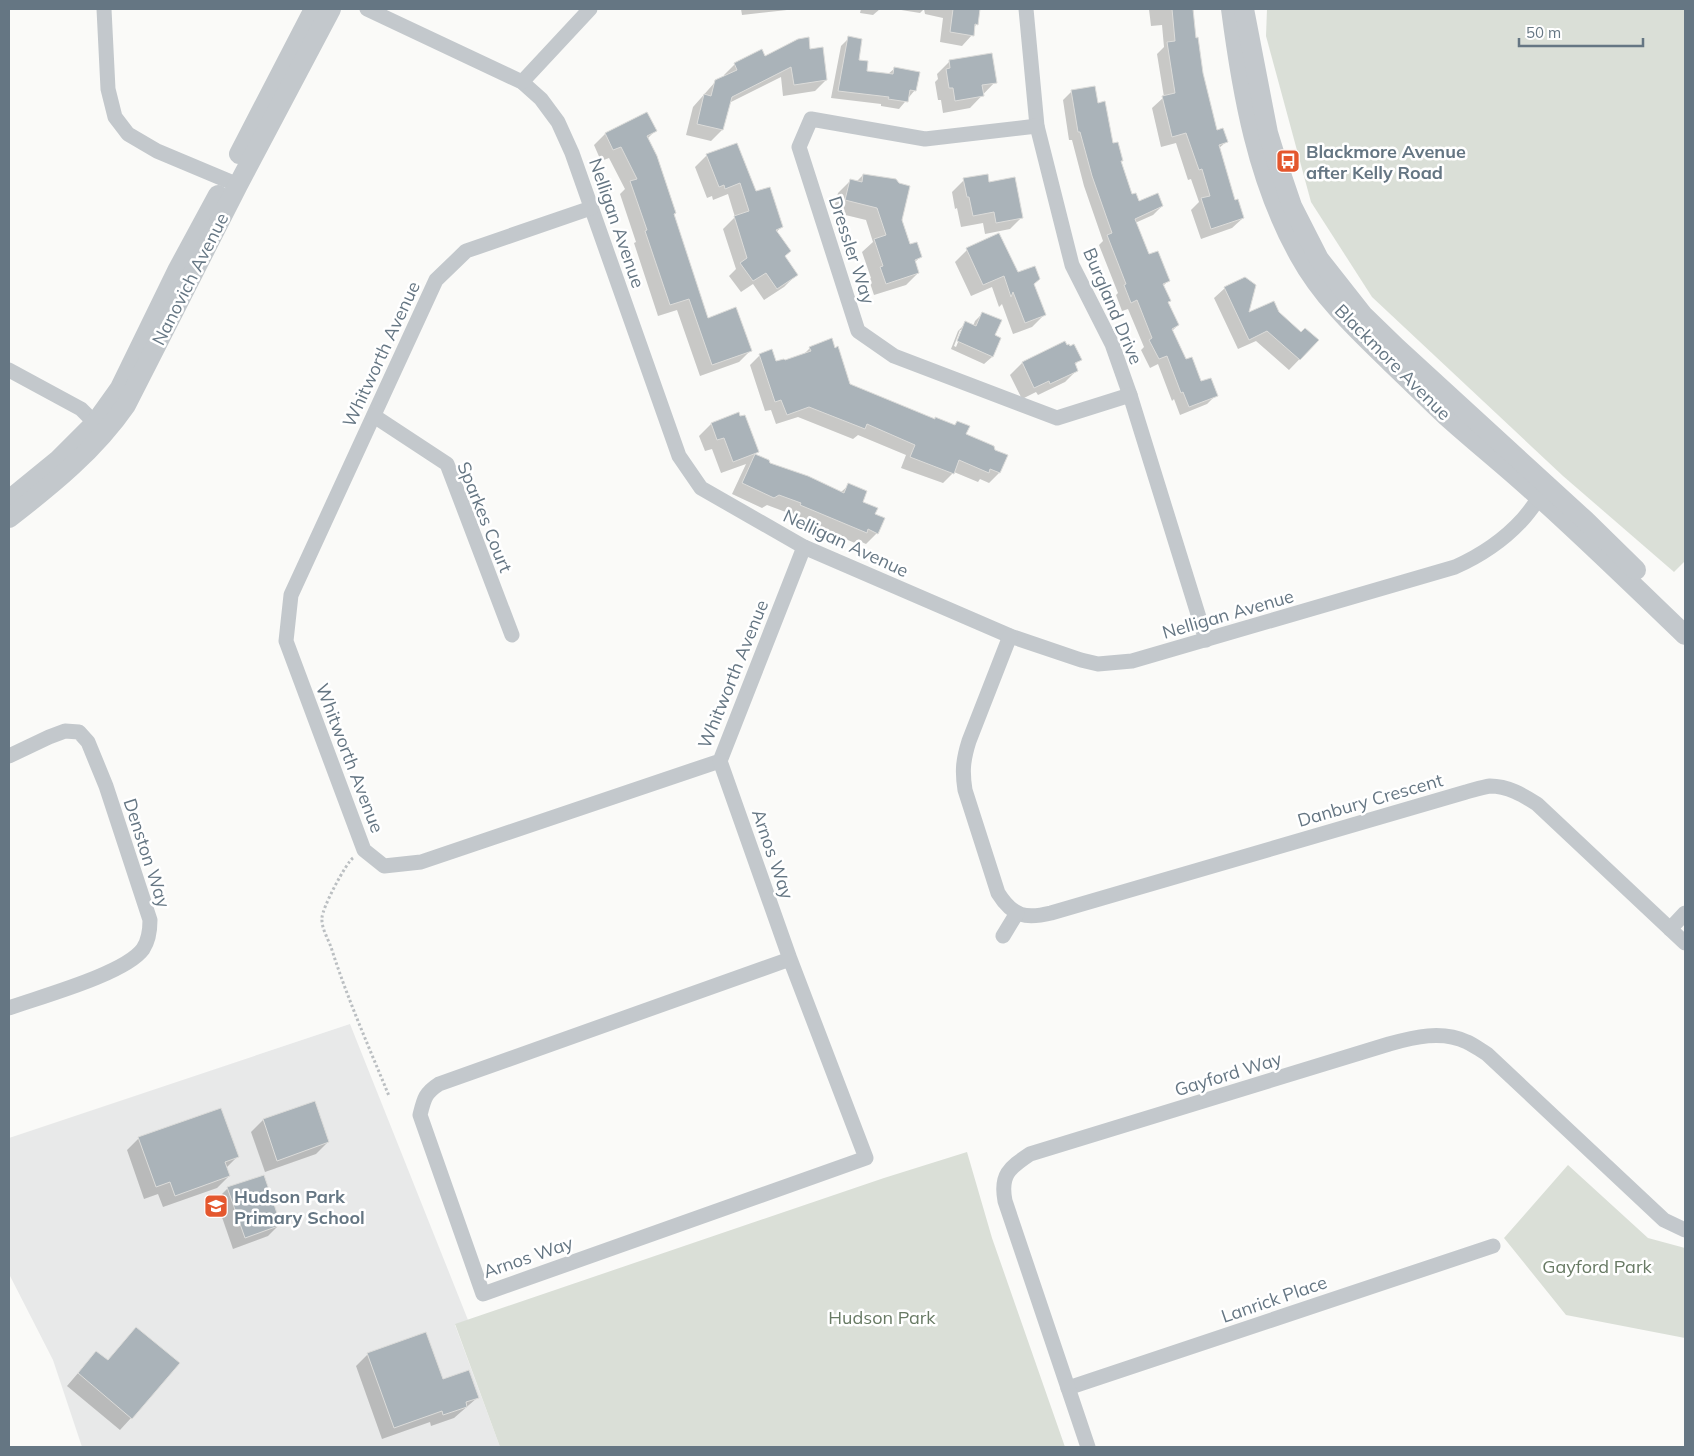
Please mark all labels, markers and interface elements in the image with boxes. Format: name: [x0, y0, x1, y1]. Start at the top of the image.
scale bar: [1519, 15, 1643, 47]
text: 50 m: [1526, 23, 1561, 42]
place label: Blackmore Avenue after Kelly Road: [1306, 140, 1466, 184]
bus stop icon: Blackmore Avenue after Kelly Road: [1275, 148, 1301, 174]
street label: Nelligan Avenue: [584, 155, 650, 291]
street label: Dressler Way: [824, 193, 880, 307]
street label: Nanovich Avenue: [147, 209, 233, 349]
street label: Burgland Drive: [1078, 244, 1148, 368]
street label: Whitworth Avenue: [337, 277, 425, 431]
street label: Blackmore Avenue: [1330, 299, 1456, 425]
street label: Sparkes Court: [452, 458, 518, 576]
street label: Nelligan Avenue: [780, 504, 912, 582]
street label: Nelligan Avenue: [1160, 584, 1296, 644]
street label: Whitworth Avenue: [693, 596, 773, 752]
street label: Whitworth Avenue: [311, 680, 389, 836]
street label: Danbury Crescent: [1295, 768, 1445, 832]
street label: Denston Way: [119, 795, 176, 911]
street label: Arnos Way: [747, 806, 799, 902]
street label: Gayford Way: [1172, 1047, 1285, 1101]
place label: Hudson Park Primary School: [234, 1185, 365, 1229]
school or university icon: Hudson Park Primary School: [203, 1193, 229, 1219]
street label: Arnos Way: [480, 1231, 576, 1283]
park label: Gayford Park: [1542, 1255, 1652, 1278]
street label: Lanrick Place: [1218, 1270, 1330, 1328]
park label: Hudson Park: [828, 1306, 936, 1329]

